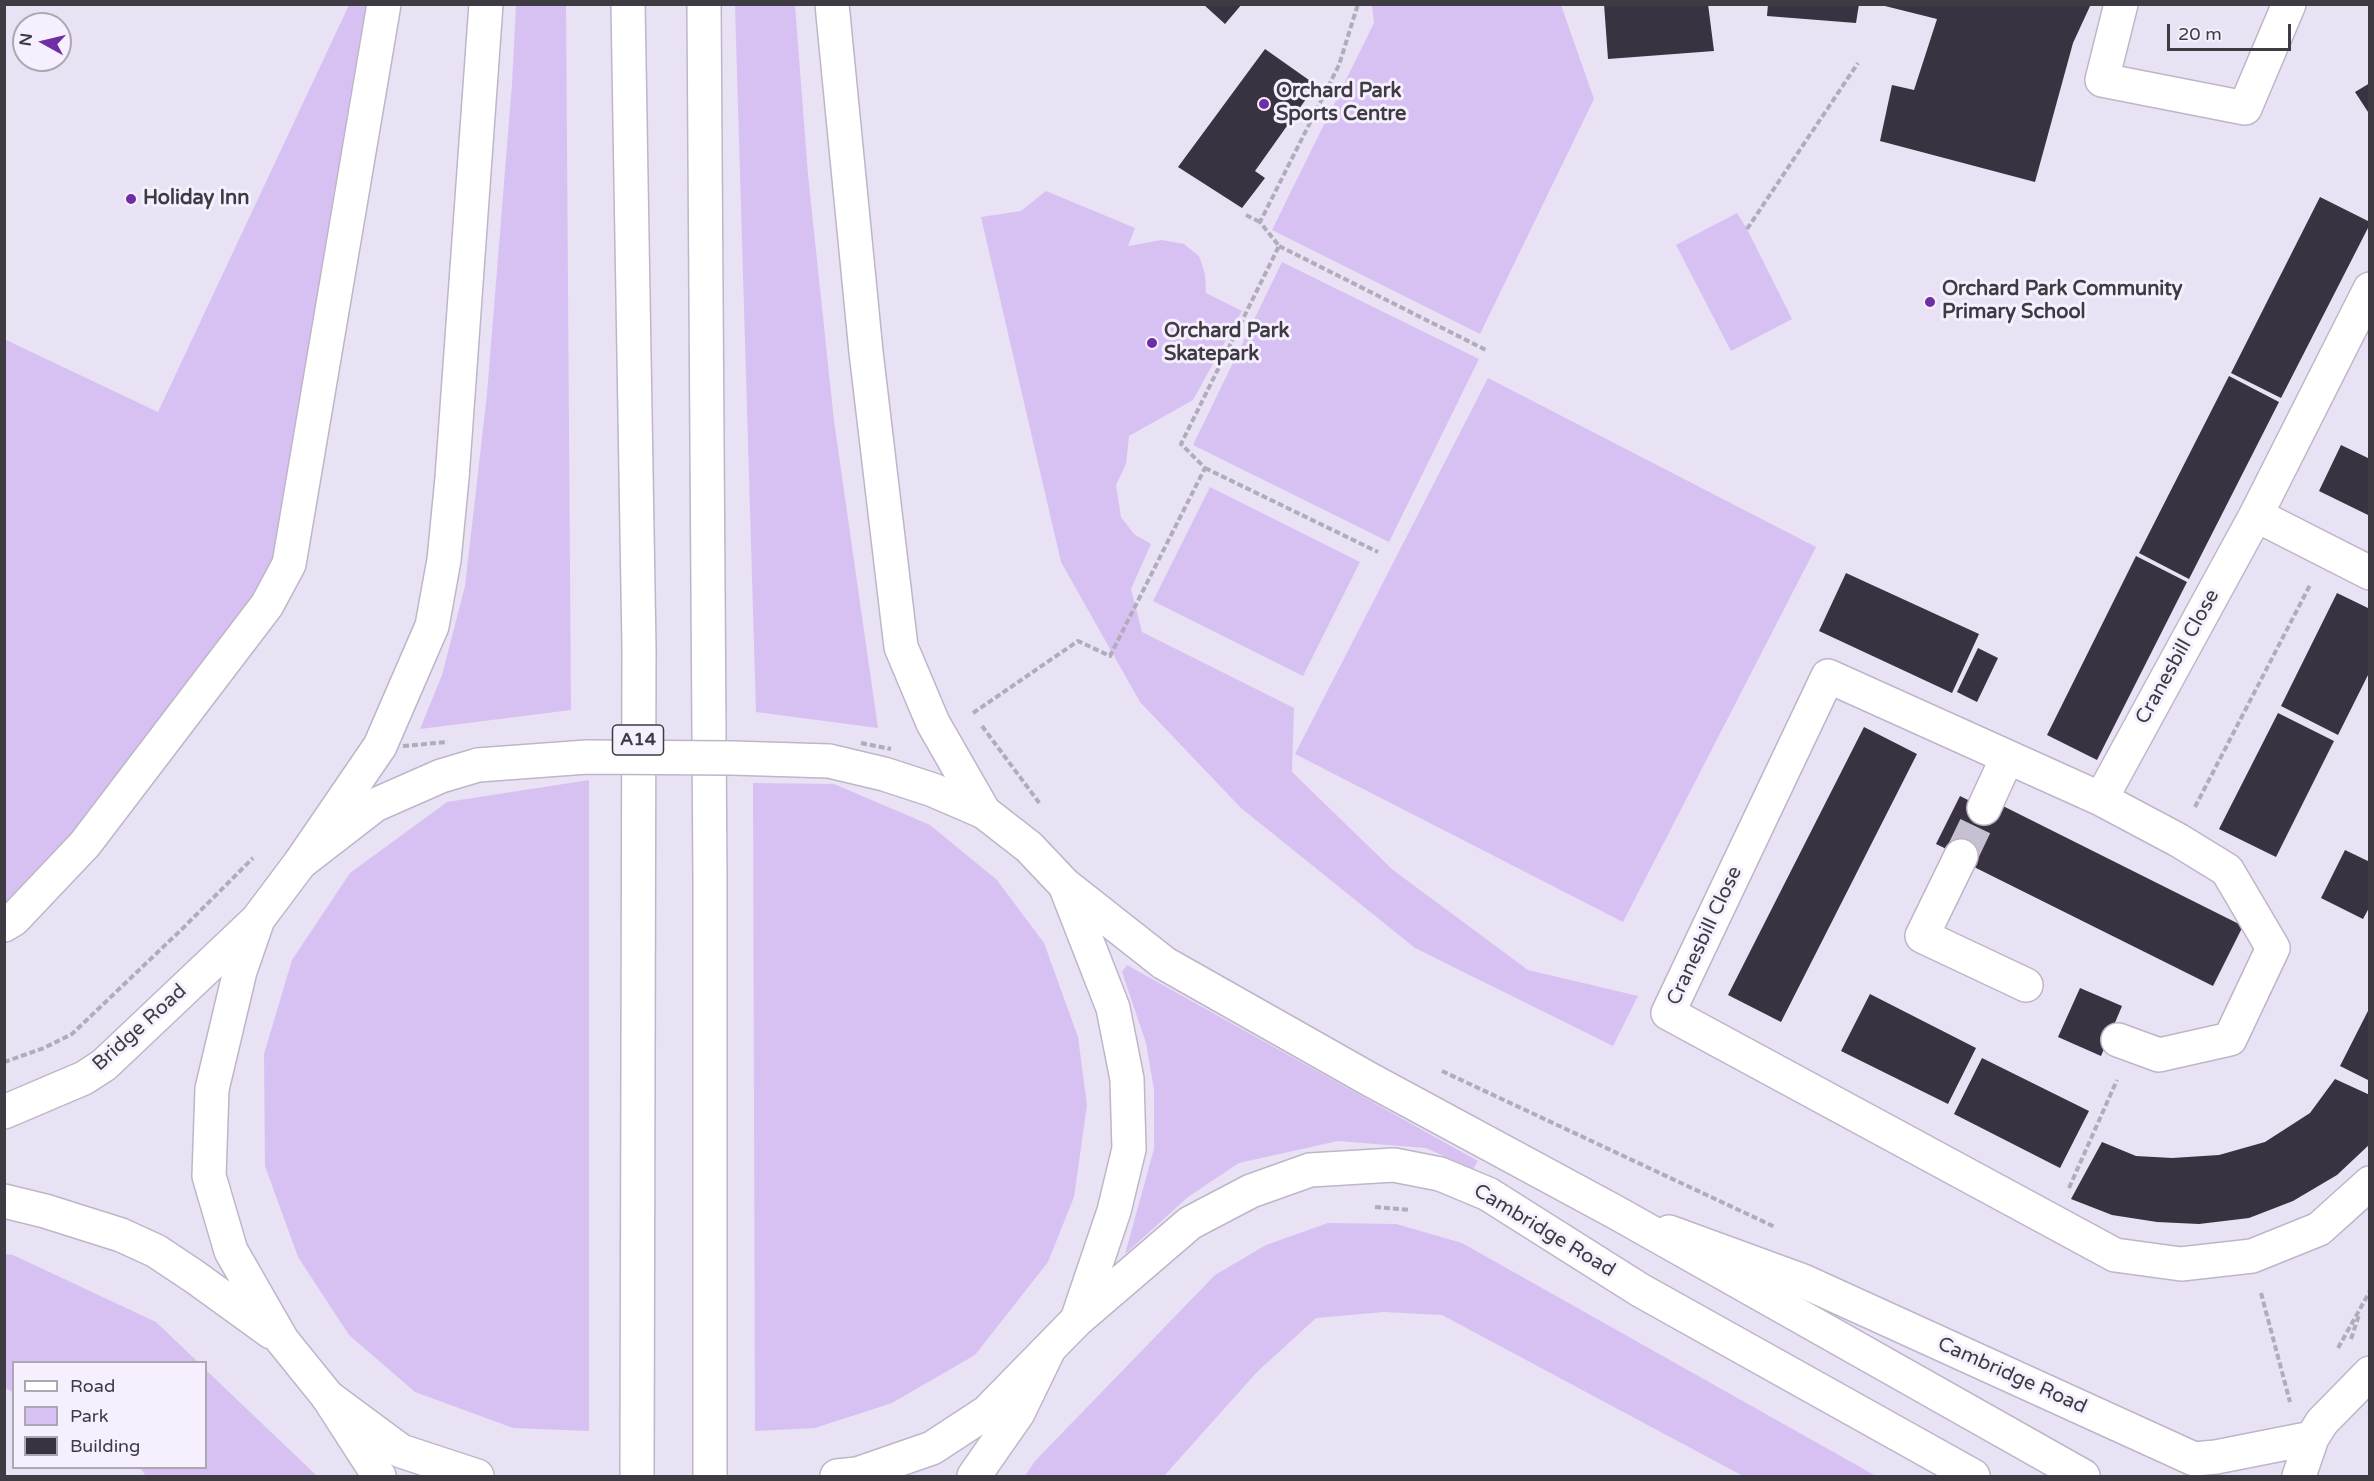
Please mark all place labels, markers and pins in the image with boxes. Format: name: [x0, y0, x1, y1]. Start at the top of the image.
place label: Orchard Park Sports Centre: [1276, 80, 1406, 127]
marker: Orchard Park Sports Centre: [1257, 97, 1271, 111]
place label: Holiday Inn: [143, 187, 249, 211]
marker: Holiday Inn: [124, 192, 138, 206]
place label: Orchard Park Community Primary School: [1942, 278, 2183, 325]
marker: Orchard Park Community Primary School: [1923, 295, 1937, 309]
place label: Orchard Park Skatepark: [1164, 320, 1289, 367]
marker: Orchard Park Skatepark: [1145, 336, 1159, 350]

